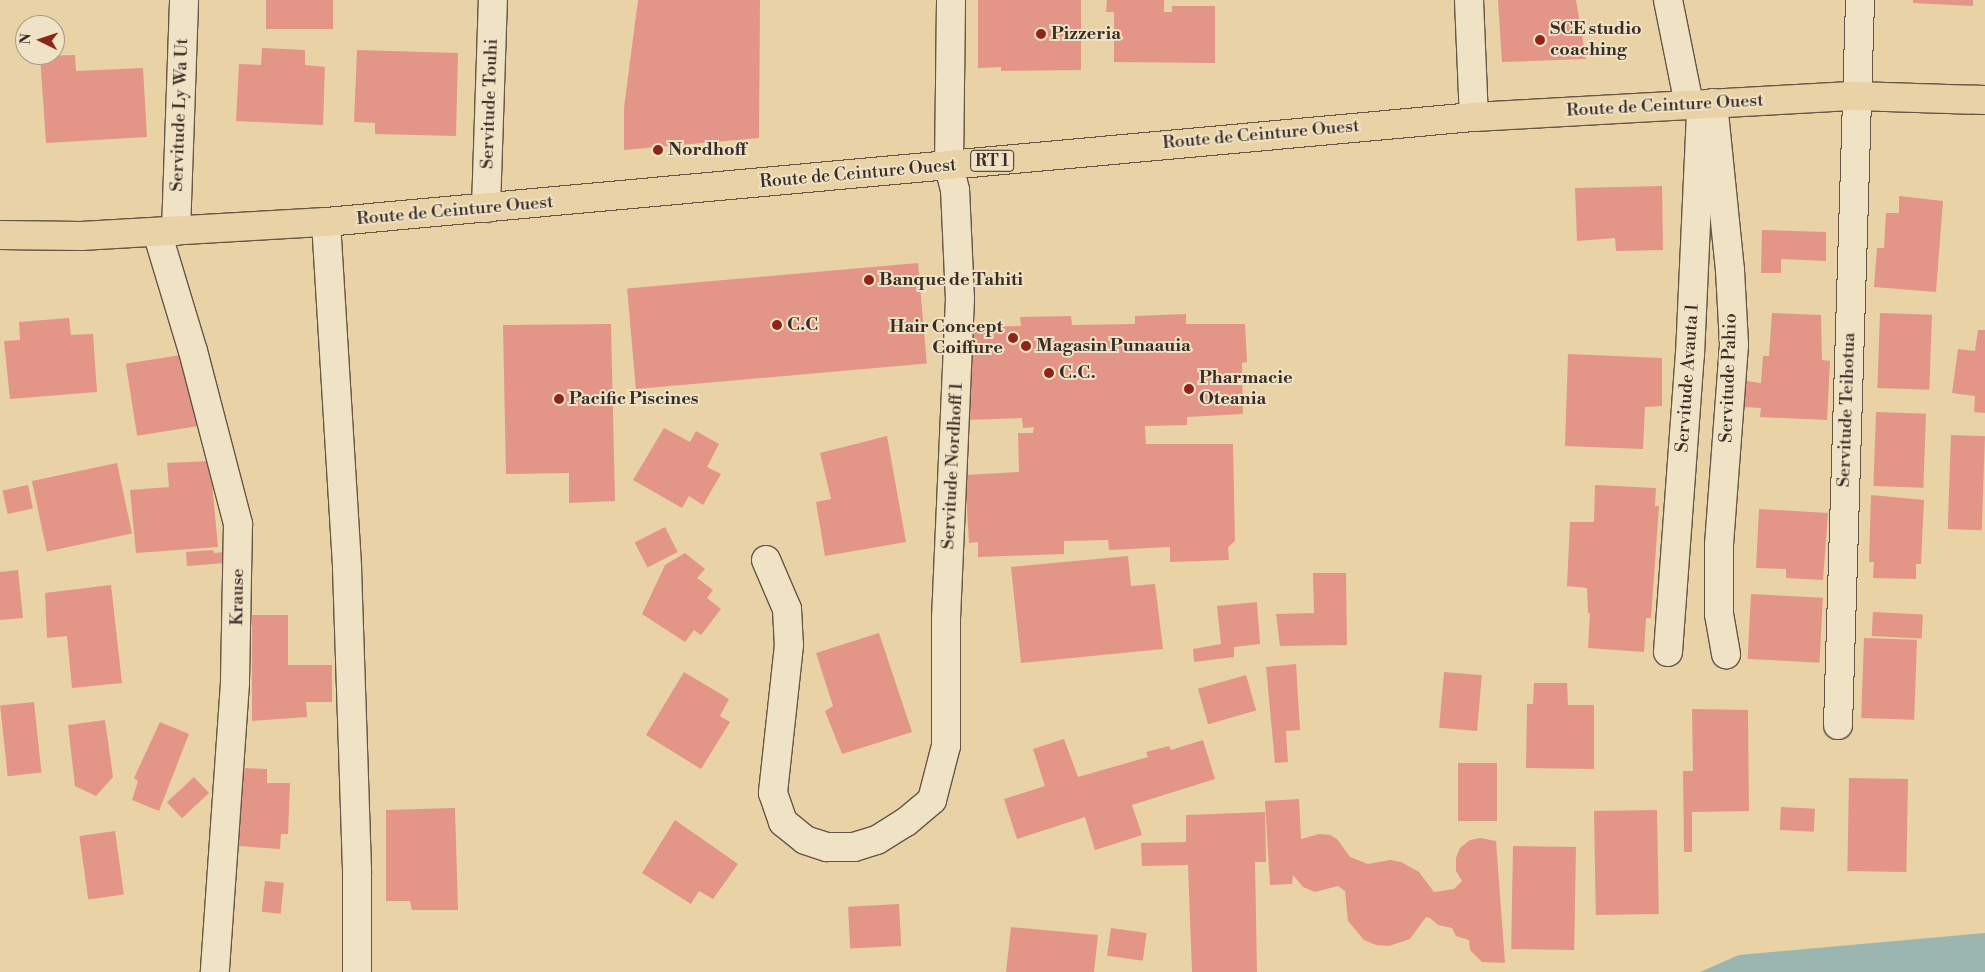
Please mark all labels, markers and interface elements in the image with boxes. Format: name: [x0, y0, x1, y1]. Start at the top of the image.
north arrow: [15, 15, 65, 65]
place label: SCE studio coaching: [1550, 19, 1641, 62]
place label: Pizzeria: [1051, 23, 1121, 45]
marker: Pizzeria: [1035, 28, 1047, 40]
text: N: [17, 33, 35, 45]
marker: SCE studio coaching: [1534, 34, 1546, 46]
street label: Servitude Ly Wa Ut: [167, 38, 193, 192]
street label: Servitude Touhi: [477, 38, 503, 170]
street label: Route de Ceinture Ouest: [1566, 90, 1764, 122]
street label: Route de Ceinture Ouest: [1162, 116, 1360, 154]
place label: Nordhoff: [668, 139, 746, 161]
marker: Nordhoff: [652, 144, 664, 156]
road number: RT 1: [970, 148, 1014, 175]
street label: Route de Ceinture Ouest: [759, 155, 957, 193]
street label: Route de Ceinture Ouest: [356, 192, 554, 230]
place label: Banque de Tahiti: [879, 269, 1023, 291]
marker: Banque de Tahiti: [863, 274, 875, 286]
street label: Servitude Avauta 1: [1672, 303, 1704, 453]
street label: Servitude Pahio: [1716, 313, 1742, 443]
place label: C.C: [787, 314, 818, 336]
place label: Hair Concept Coiffure: [890, 317, 1003, 359]
marker: C.C: [771, 319, 783, 331]
marker: Hair Concept Coiffure: [1007, 332, 1019, 344]
street label: Servitude Teihotua: [1834, 332, 1860, 488]
place label: Magasin Punaauia: [1036, 335, 1191, 357]
marker: Magasin Punaauia: [1020, 340, 1032, 352]
place label: C.C.: [1059, 362, 1096, 384]
marker: C.C.: [1043, 367, 1055, 379]
place label: Pharmacie Oteania: [1199, 368, 1293, 410]
street label: Servitude Nordhoff 1: [938, 382, 968, 550]
marker: Pharmacie Oteania: [1183, 383, 1195, 395]
place label: Pacific Piscines: [569, 388, 699, 410]
marker: Pacific Piscines: [553, 393, 565, 405]
street label: Krause: [227, 568, 249, 626]

